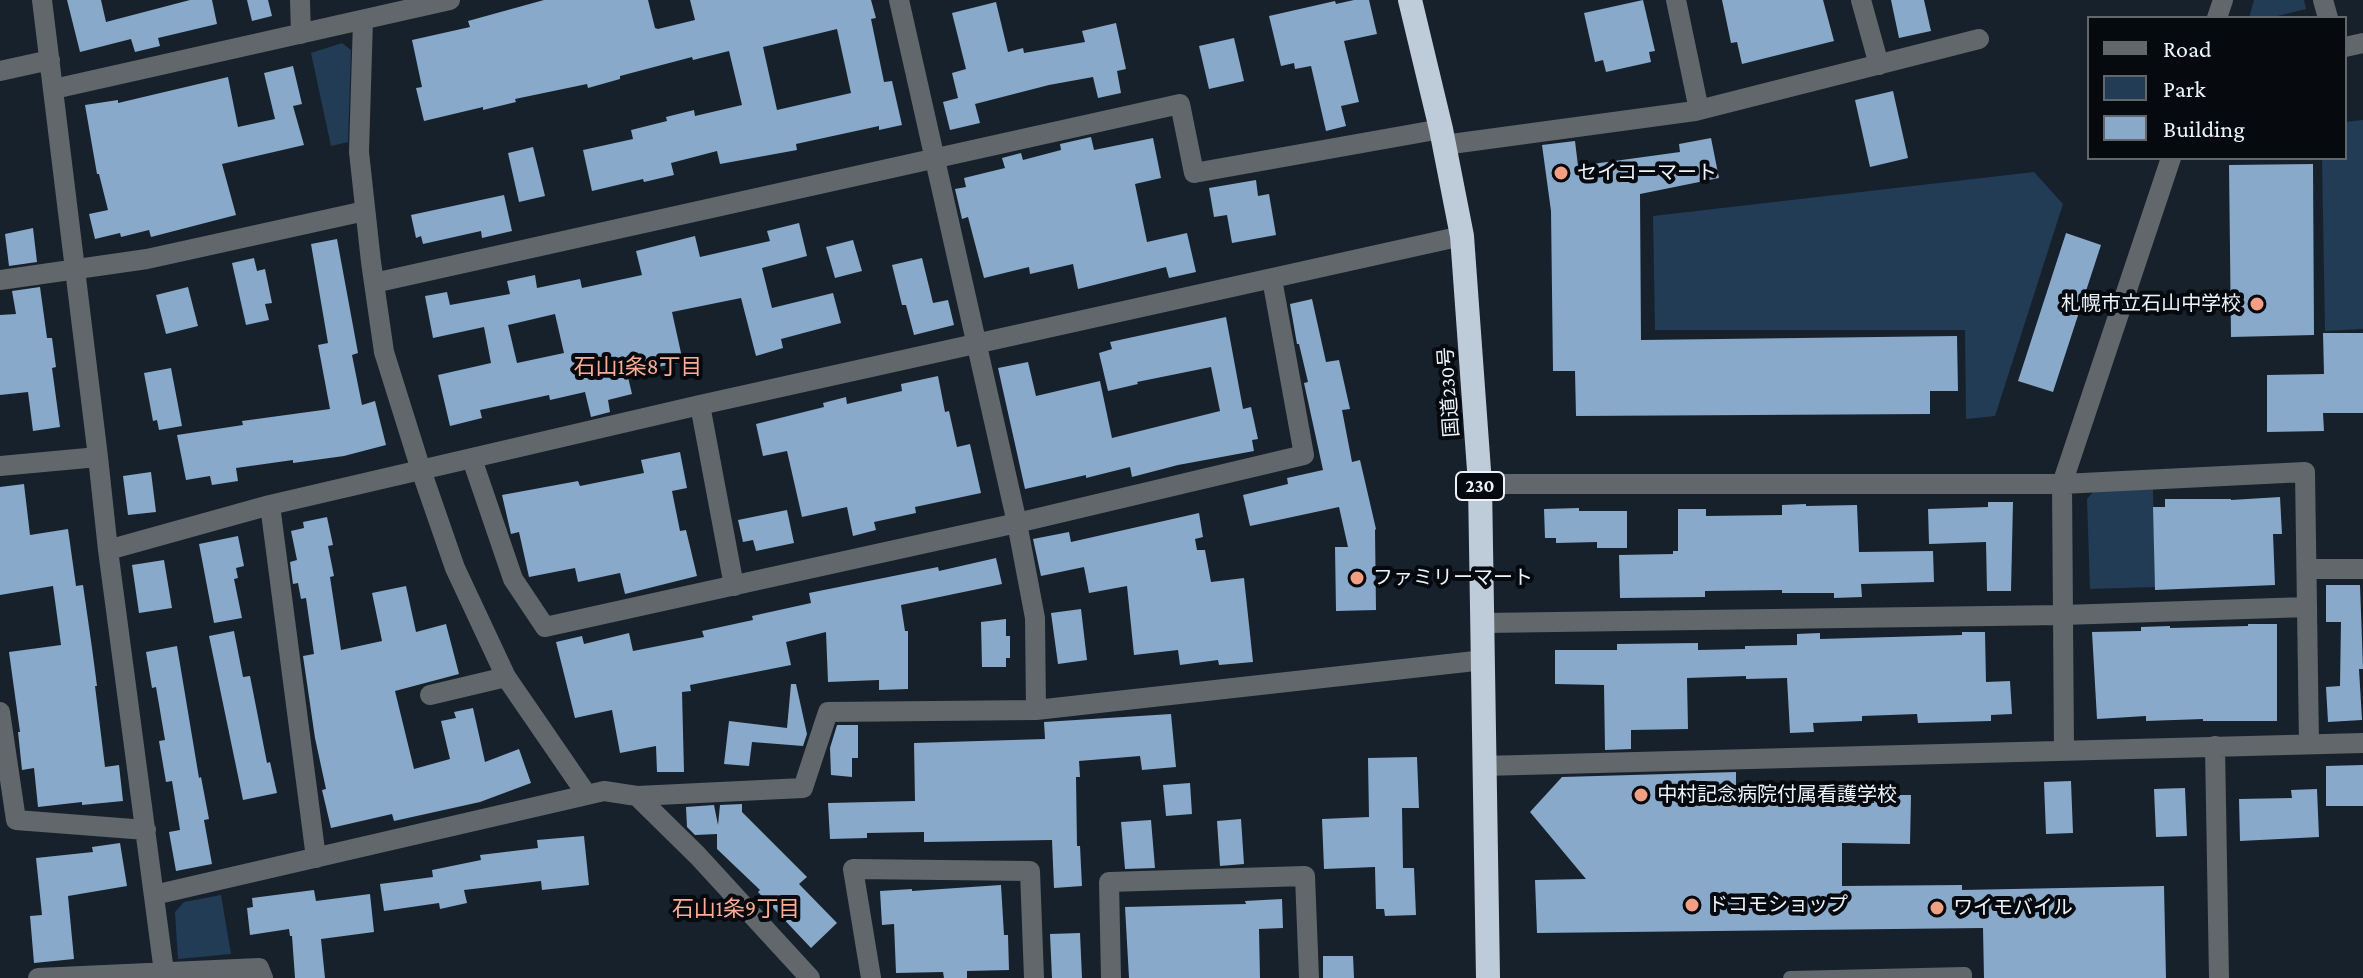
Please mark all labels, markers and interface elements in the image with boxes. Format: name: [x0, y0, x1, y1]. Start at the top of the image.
legend: [2087, 16, 2347, 160]
text: Road: [2163, 35, 2212, 62]
text: Park: [2163, 75, 2206, 102]
text: Building: [2163, 115, 2245, 142]
place label: セイコーマート: [1577, 161, 1717, 185]
marker: セイコーマート: [1552, 164, 1570, 182]
place label: 札幌市立石山中学校: [2061, 292, 2241, 316]
marker: 札幌市立石山中学校: [2248, 295, 2266, 313]
street label: 国道230号: [1434, 346, 1464, 438]
district label: 石山1条8丁目: [573, 354, 703, 380]
road number: 230: [1456, 472, 1504, 500]
place label: ファミリーマート: [1373, 566, 1533, 590]
marker: ファミリーマート: [1348, 569, 1366, 587]
place label: 中村記念病院付属看護学校: [1657, 783, 1897, 807]
marker: 中村記念病院付属看護学校: [1632, 786, 1650, 804]
place label: ドコモショップ: [1708, 893, 1848, 917]
district label: 石山1条9丁目: [672, 896, 800, 922]
marker: ドコモショップ: [1683, 896, 1701, 914]
place label: ワイモバイル: [1953, 896, 2073, 920]
marker: ワイモバイル: [1928, 899, 1946, 917]

